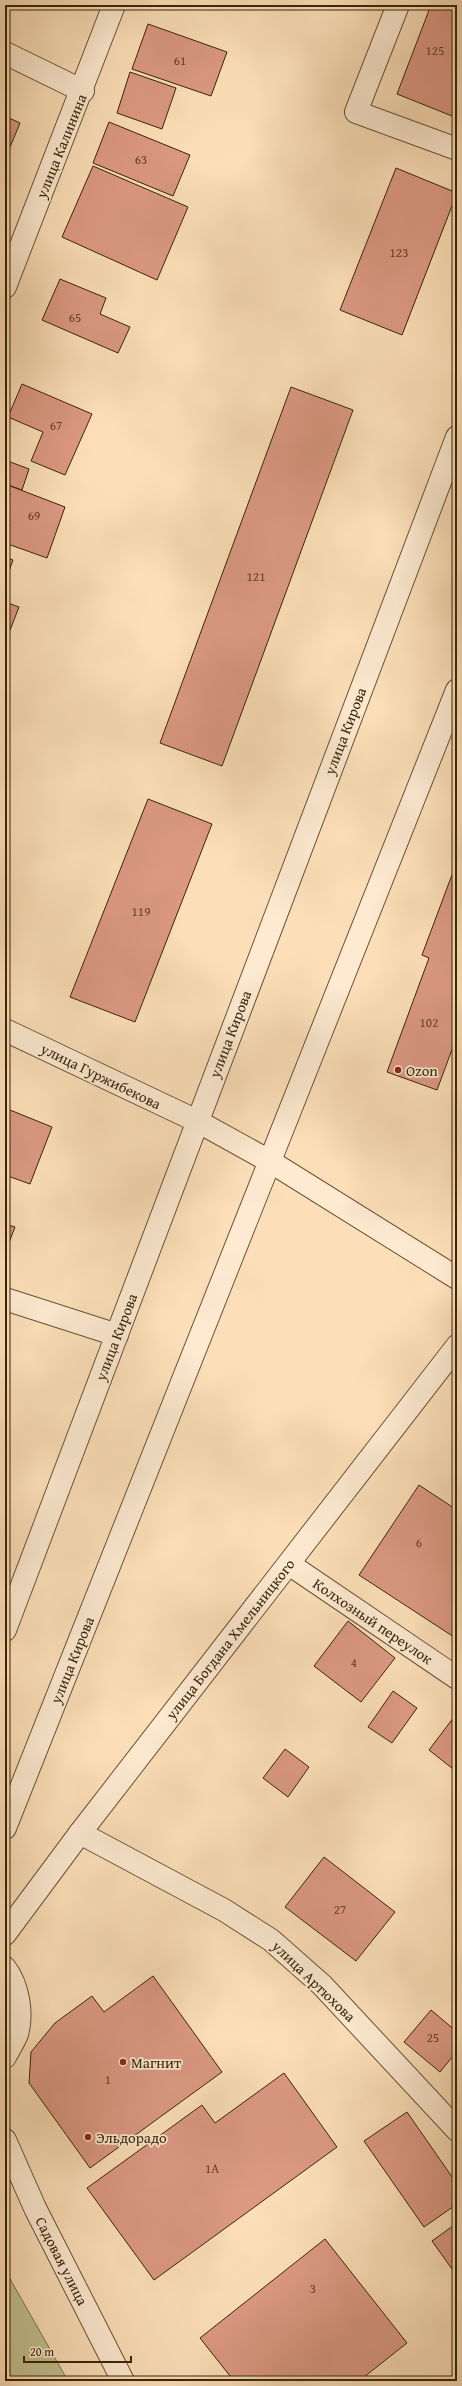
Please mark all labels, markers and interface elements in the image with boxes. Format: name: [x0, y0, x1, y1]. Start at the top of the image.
house number: 125: [426, 41, 444, 60]
house number: 61: [174, 51, 186, 70]
street label: улица Калинина: [30, 90, 92, 202]
house number: 63: [135, 150, 147, 169]
house number: 123: [390, 243, 408, 262]
house number: 65: [69, 308, 81, 327]
house number: 67: [50, 416, 62, 435]
house number: 69: [28, 506, 40, 525]
house number: 121: [247, 567, 265, 586]
street label: улица Кирова: [318, 683, 372, 779]
house number: 119: [132, 902, 150, 921]
street label: улица Кирова: [203, 986, 257, 1082]
house number: 102: [420, 1013, 438, 1032]
street label: улица Гуржибекова: [36, 1037, 165, 1115]
place label: Ozon: [406, 1060, 438, 1081]
marker: Ozon: [393, 1065, 403, 1075]
street label: улица Кирова: [89, 1289, 143, 1385]
house number: 6: [416, 1533, 422, 1552]
street label: улица Богдана Хмельницкого: [160, 1554, 300, 1725]
street label: Колхозный переулок: [309, 1573, 437, 1669]
street label: улица Кирова: [45, 1613, 99, 1708]
house number: 4: [351, 1653, 357, 1672]
house number: 27: [334, 1900, 346, 1919]
street label: улица Артюхова: [267, 1935, 361, 2027]
house number: 25: [427, 2028, 439, 2047]
place label: Магнит: [131, 2052, 182, 2073]
marker: Магнит: [118, 2057, 128, 2067]
house number: 1: [105, 2070, 111, 2089]
place label: Эльдорадо: [96, 2127, 167, 2148]
marker: Эльдорадо: [83, 2132, 93, 2142]
house number: 1А: [205, 2159, 219, 2178]
street label: Садовая улица: [31, 2213, 94, 2310]
house number: 3: [310, 2279, 316, 2298]
scale bar: [24, 2338, 131, 2364]
text: 20 m: [30, 2343, 54, 2360]

